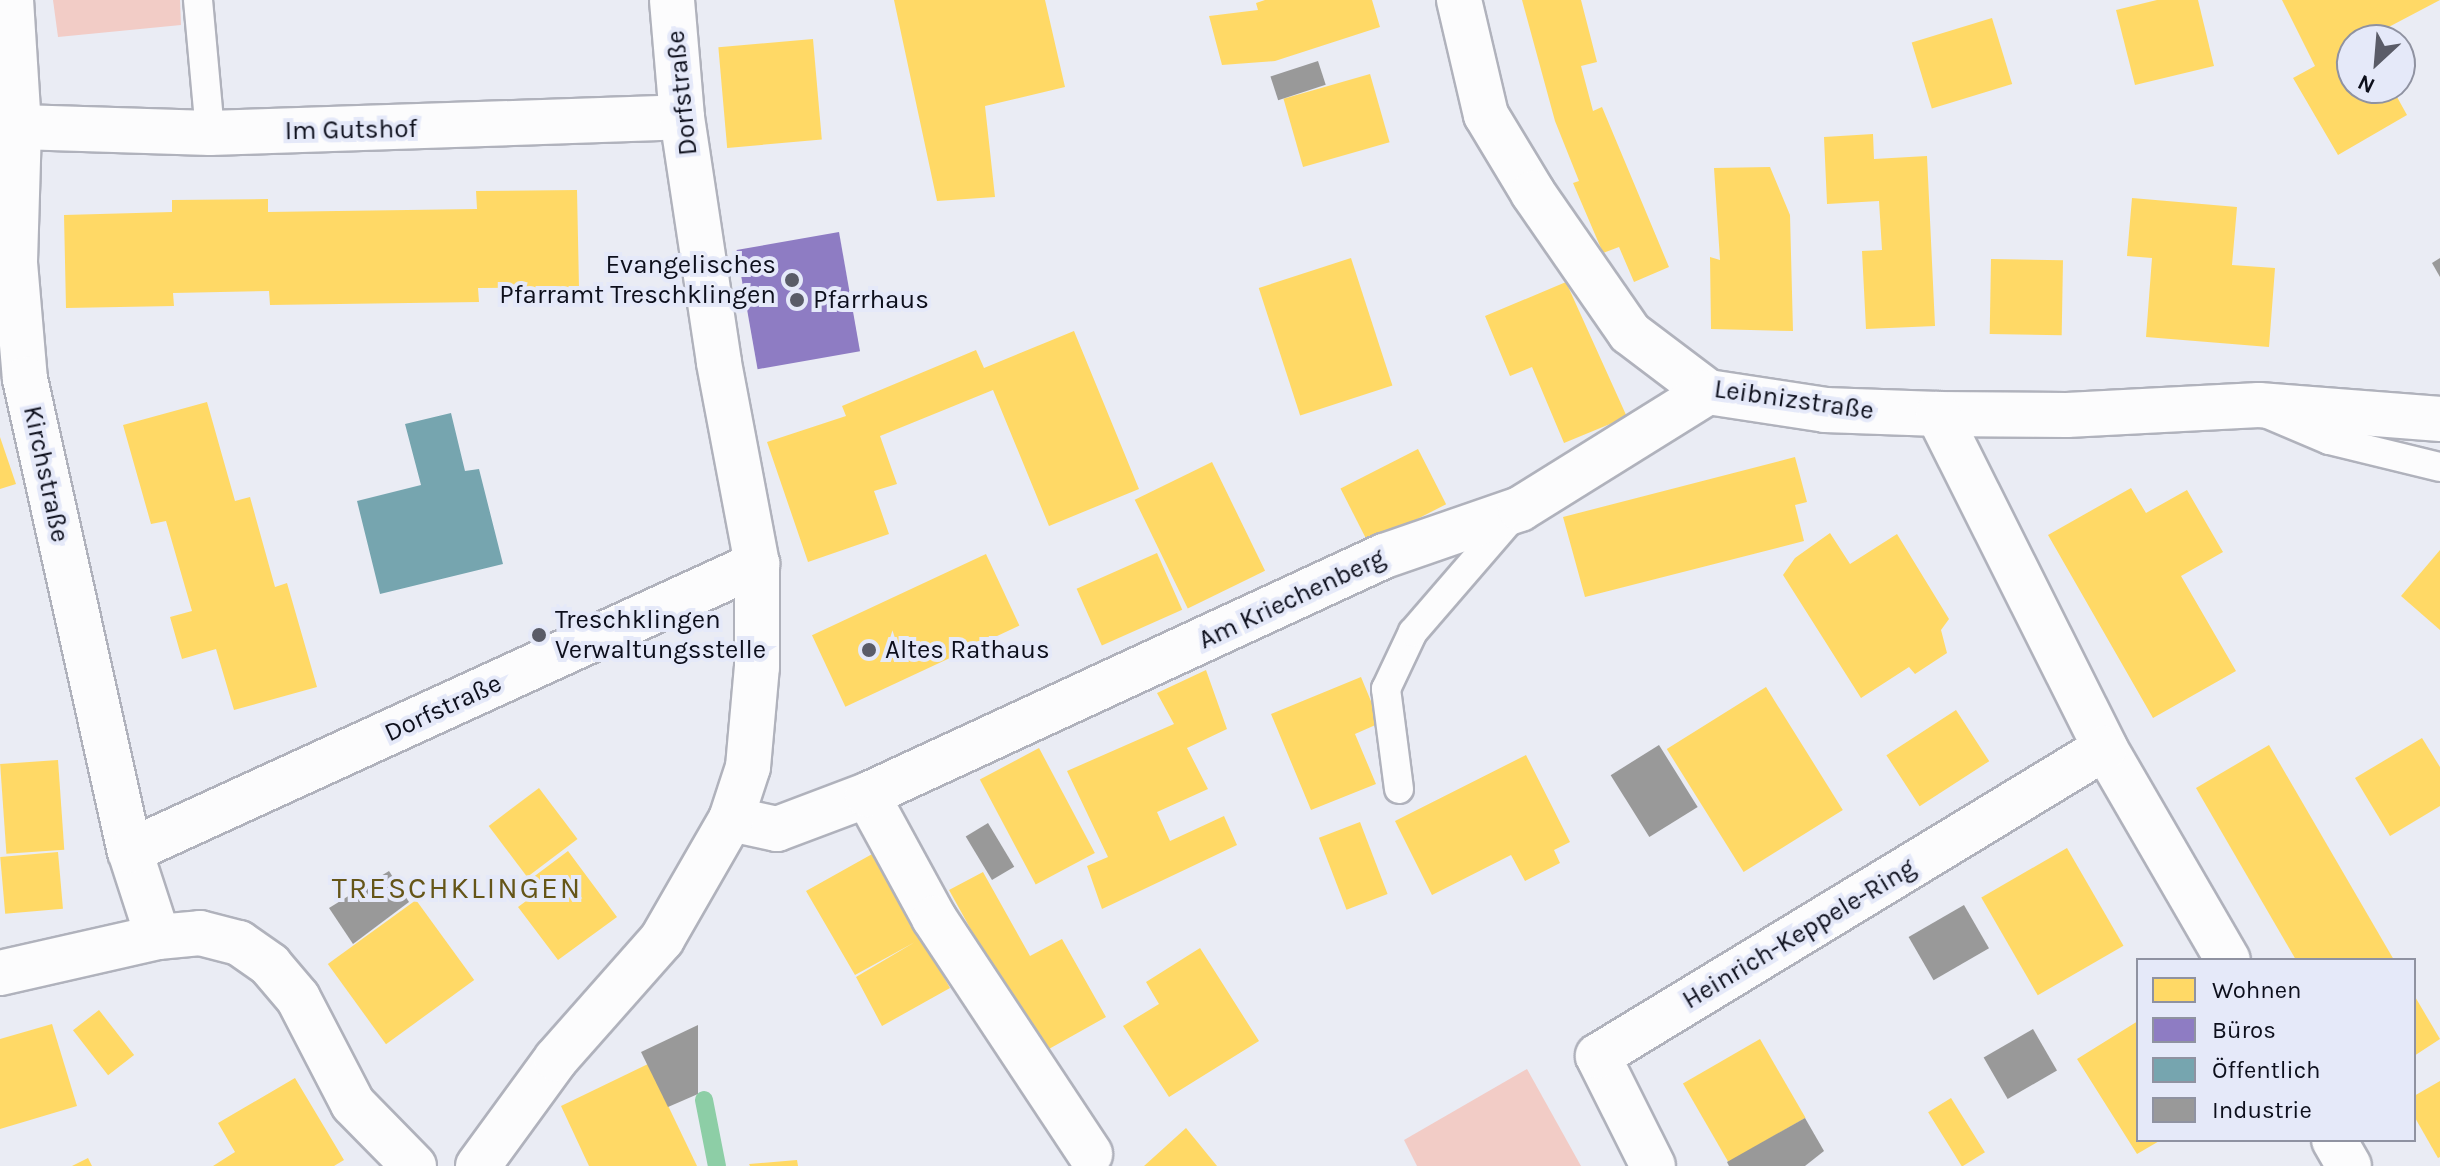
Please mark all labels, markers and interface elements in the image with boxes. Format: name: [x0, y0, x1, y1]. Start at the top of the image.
north arrow: [2336, 24, 2416, 104]
street label: Dorfstraße: [660, 29, 704, 157]
text: N: [2354, 69, 2379, 99]
street label: Im Gutshof: [284, 113, 418, 147]
place label: Evangelisches Pfarramt Treschklingen: [499, 249, 776, 310]
marker: Evangelisches Pfarramt Treschklingen: [783, 271, 801, 289]
place label: Pfarrhaus: [813, 284, 929, 316]
marker: Pfarrhaus: [788, 291, 806, 309]
street label: Leibnizstraße: [1712, 373, 1876, 427]
street label: Kirchstraße: [16, 403, 76, 545]
street label: Am Kriechenberg: [1194, 542, 1390, 656]
place label: Treschklingen Verwaltungsstelle: [555, 604, 766, 666]
marker: Treschklingen Verwaltungsstelle: [530, 626, 548, 644]
place label: Altes Rathaus: [885, 634, 1050, 666]
marker: Altes Rathaus: [860, 641, 878, 659]
street label: Dorfstraße: [380, 667, 506, 749]
street label: Heinrich-Keppele-Ring: [1677, 852, 1921, 1016]
district label: TRESCHKLINGEN: [332, 870, 582, 906]
legend: [2136, 958, 2416, 1142]
text: Wohnen: [2212, 976, 2302, 1004]
text: Büros: [2212, 1016, 2276, 1044]
text: Öffentlich: [2212, 1056, 2321, 1084]
text: Industrie: [2212, 1096, 2312, 1124]

